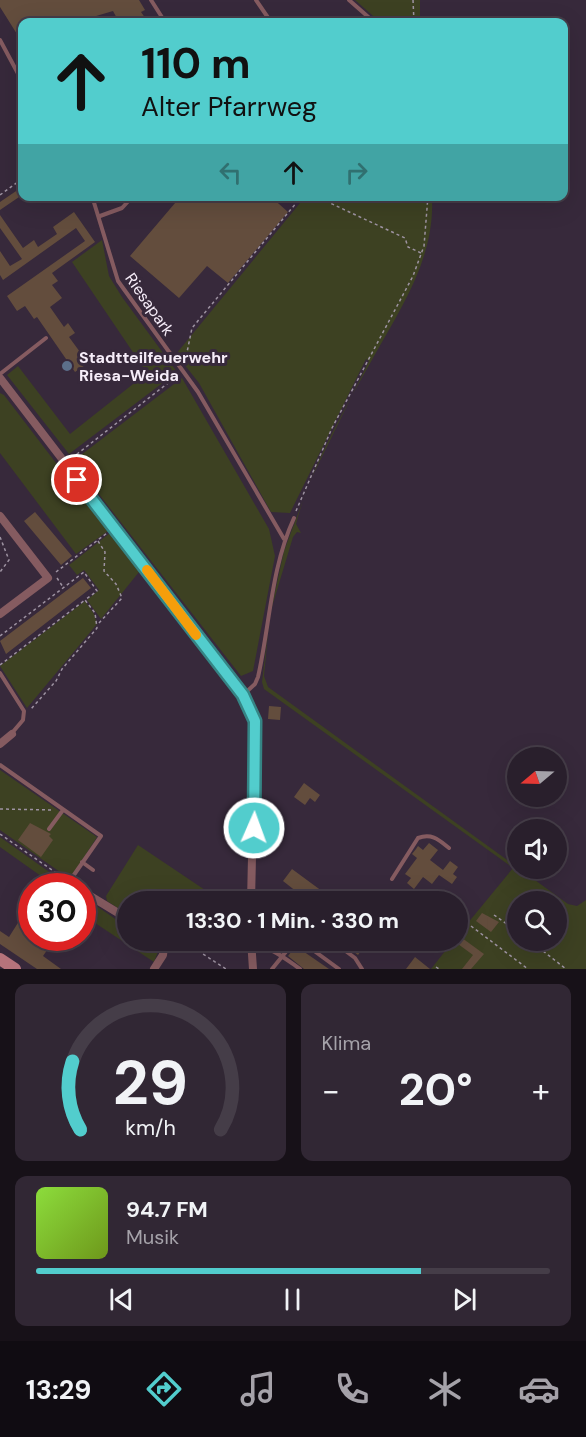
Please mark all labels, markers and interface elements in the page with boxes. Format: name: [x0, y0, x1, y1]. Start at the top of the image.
text: 110 m: [141, 36, 251, 91]
icon: ahead: [42, 42, 120, 120]
text: Alter Pfarrweg: [141, 89, 317, 124]
icon: left: [214, 156, 247, 189]
icon: ahead: [277, 156, 310, 189]
icon: right: [340, 156, 373, 189]
street label: Riesapark: [120, 269, 179, 340]
place label: Stadtteilfeuerwehr Riesa-Weida: [79, 347, 228, 386]
marker: Stadtteilfeuerwehr Riesa-Weida: [60, 359, 74, 373]
pin: [51, 454, 102, 505]
icon: arrive: [60, 463, 93, 496]
north arrow: [507, 747, 567, 807]
map controls: [507, 747, 567, 951]
position arrow: [222, 796, 286, 860]
button: sound: [507, 819, 567, 879]
speed limit sign: 30: [18, 873, 96, 951]
button: search: [507, 891, 567, 951]
text: 13:30 · 1 Min. · 330 m: [186, 906, 399, 935]
text: Klima: [322, 1030, 371, 1056]
text: 29: [113, 1042, 188, 1123]
text: 20°: [399, 1060, 473, 1119]
text: −: [322, 1069, 340, 1112]
text: +: [532, 1069, 550, 1112]
text: km/h: [125, 1114, 176, 1142]
text: 94.7 FM: [126, 1195, 208, 1224]
text: Musik: [126, 1224, 179, 1250]
icon: previous: [105, 1283, 138, 1316]
icon: pause: [276, 1283, 309, 1316]
icon: next: [448, 1283, 481, 1316]
icon: directions: [143, 1368, 185, 1410]
icon: music: [237, 1368, 279, 1410]
icon: phone: [331, 1368, 373, 1410]
icon: climate: [424, 1368, 466, 1410]
icon: car: [518, 1368, 560, 1410]
text: 13:29: [26, 1372, 91, 1407]

